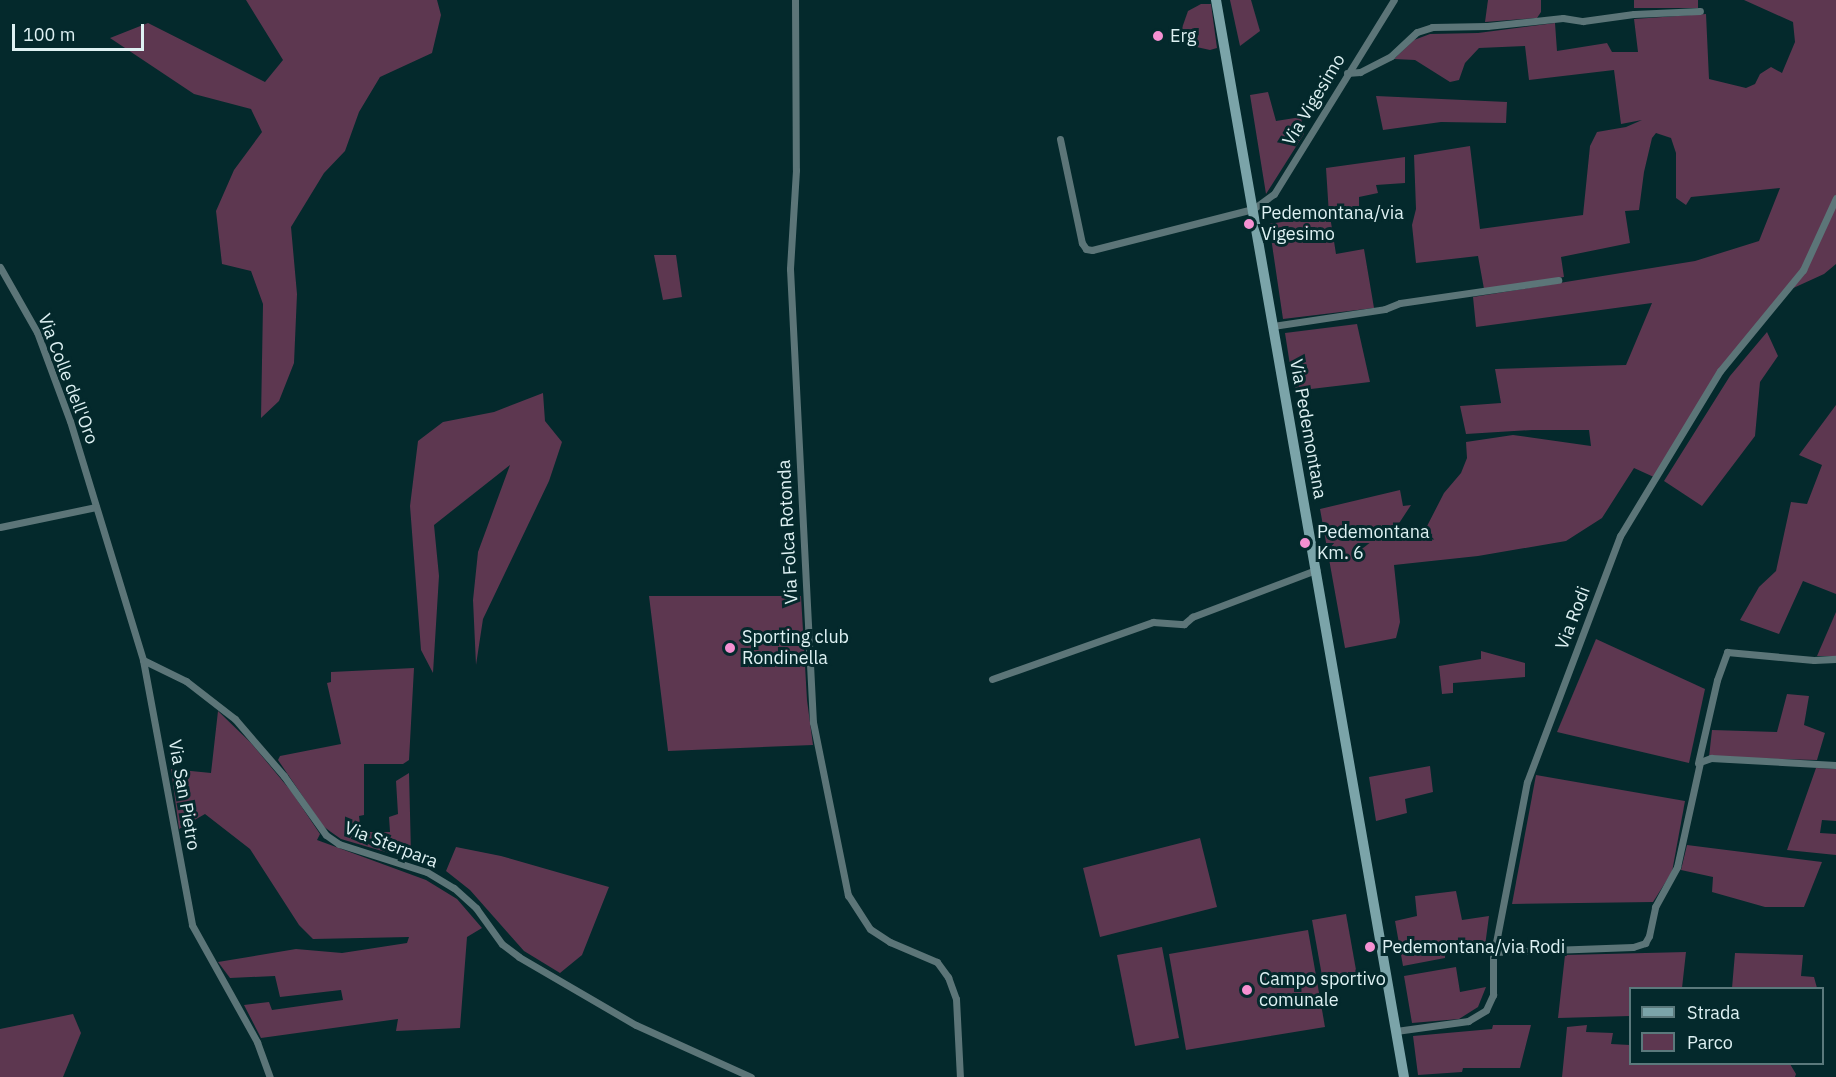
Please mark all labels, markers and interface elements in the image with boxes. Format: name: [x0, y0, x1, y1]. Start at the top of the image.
scale bar: [15, 12, 147, 50]
text: 100 m: [23, 23, 75, 46]
place label: Erg: [1170, 25, 1196, 47]
marker: Erg: [1151, 29, 1165, 43]
street label: Via Vigesimo: [1278, 50, 1350, 150]
place label: Pedemontana/via Vigesimo: [1261, 203, 1404, 246]
marker: Pedemontana/via Vigesimo: [1242, 217, 1256, 231]
street label: Via Colle dell'Oro: [33, 311, 103, 447]
street label: Via Pedemontana: [1285, 357, 1331, 501]
street label: Via Folca Rotonda: [773, 459, 803, 605]
place label: Pedemontana Km. 6: [1317, 522, 1430, 564]
marker: Pedemontana Km. 6: [1298, 536, 1312, 550]
street label: Via Rodi: [1551, 584, 1595, 652]
place label: Sporting club Rondinella: [742, 627, 849, 670]
marker: Sporting club Rondinella: [723, 641, 737, 655]
street label: Via San Pietro: [164, 738, 204, 852]
street label: Via Sterpara: [341, 817, 441, 873]
place label: Pedemontana/via Rodi: [1382, 936, 1565, 958]
marker: Pedemontana/via Rodi: [1363, 940, 1377, 954]
place label: Campo sportivo comunale: [1259, 969, 1386, 1012]
marker: Campo sportivo comunale: [1240, 983, 1254, 997]
legend: [1629, 987, 1824, 1065]
text: Strada: [1687, 1001, 1740, 1024]
text: Parco: [1687, 1031, 1733, 1054]

